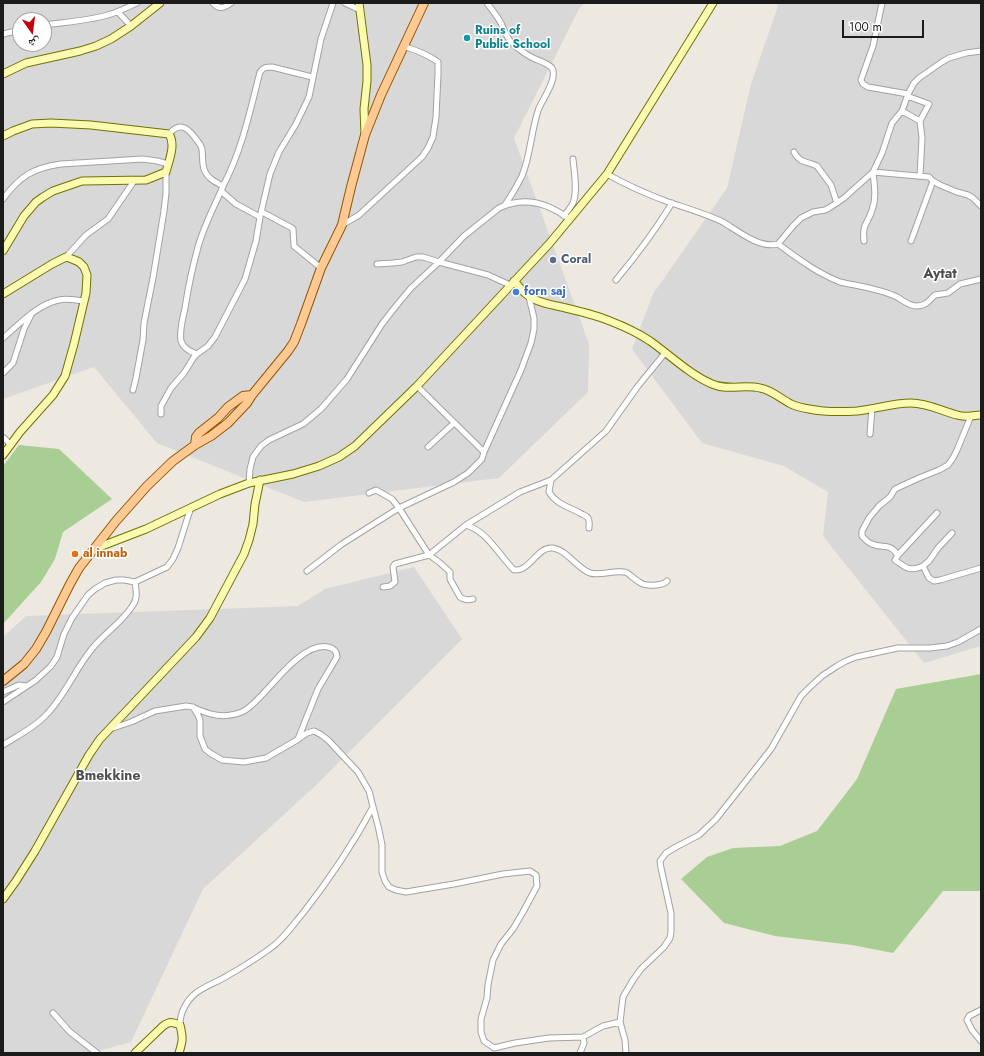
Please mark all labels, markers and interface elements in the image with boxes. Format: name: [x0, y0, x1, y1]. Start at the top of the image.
north arrow: [12, 12, 52, 52]
scale bar: [844, 12, 926, 38]
text: 100 m: [849, 18, 882, 36]
place label: Ruins of Public School: [475, 24, 550, 52]
text: ش: [27, 33, 42, 52]
marker: Ruins of Public School: [462, 33, 472, 43]
place label: Coral: [561, 253, 591, 267]
marker: Coral: [548, 255, 558, 265]
district label: Aytat: [923, 267, 957, 283]
place label: forn saj: [524, 285, 566, 299]
marker: forn saj: [511, 287, 521, 297]
place label: al innab: [83, 547, 127, 561]
marker: al innab: [70, 549, 80, 559]
district label: Bmekkine: [76, 769, 140, 785]

